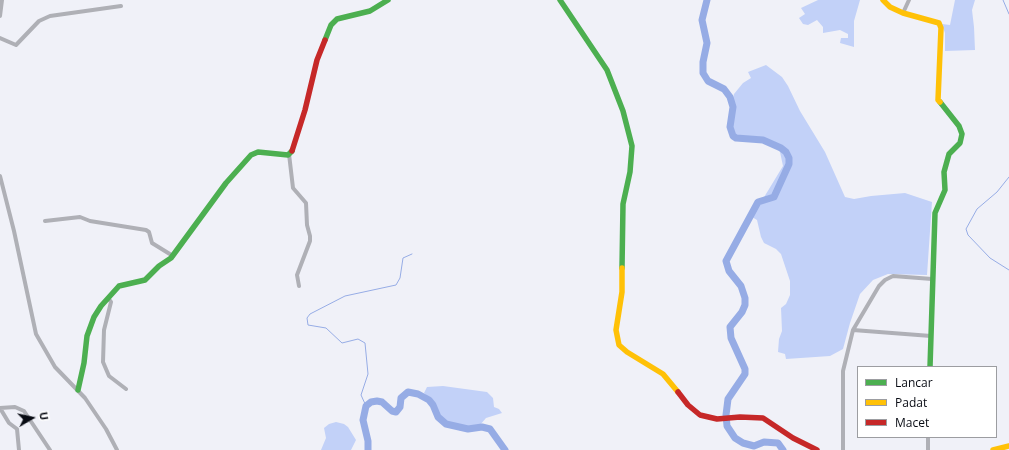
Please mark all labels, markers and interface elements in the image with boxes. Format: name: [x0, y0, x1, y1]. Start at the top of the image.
legend: [857, 366, 997, 438]
text: Lancar: [895, 374, 933, 391]
text: Padat: [895, 394, 927, 411]
north arrow: [12, 398, 52, 438]
text: U: [36, 411, 52, 421]
text: Macet: [895, 414, 929, 431]

